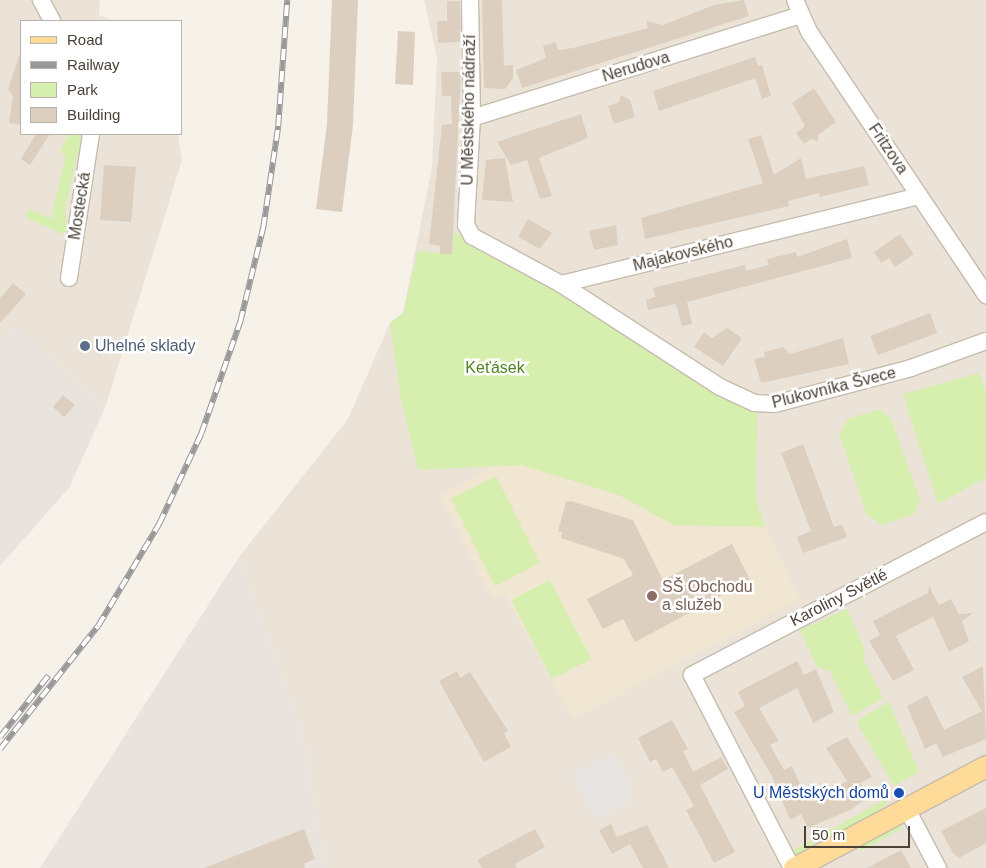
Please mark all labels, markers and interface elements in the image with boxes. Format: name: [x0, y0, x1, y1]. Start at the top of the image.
legend: [20, 20, 182, 135]
text: Road: [67, 31, 103, 48]
street label: U Městského nádraží: [458, 34, 480, 186]
street label: Nerudova: [600, 48, 672, 86]
text: Railway: [67, 56, 120, 73]
text: Park: [67, 81, 98, 98]
text: Building: [67, 106, 120, 123]
street label: Fritzova: [864, 120, 912, 178]
street label: Mostecká: [65, 171, 95, 241]
street label: Majakovského: [631, 232, 735, 276]
place label: Uhelné sklady: [95, 336, 196, 356]
marker: Uhelné sklady: [79, 340, 91, 352]
park label: Keťásek: [465, 358, 525, 378]
street label: Plukovníka Švece: [770, 363, 898, 413]
street label: Karoliny Světlé: [787, 565, 891, 631]
place label: SŠ Obchodu a služeb: [662, 577, 753, 615]
marker: SŠ Obchodu a služeb: [646, 590, 658, 602]
place label: U Městských domů: [753, 783, 889, 803]
marker: U Městských domů: [893, 787, 905, 799]
scale bar: [806, 816, 912, 848]
text: 50 m: [812, 826, 845, 843]

